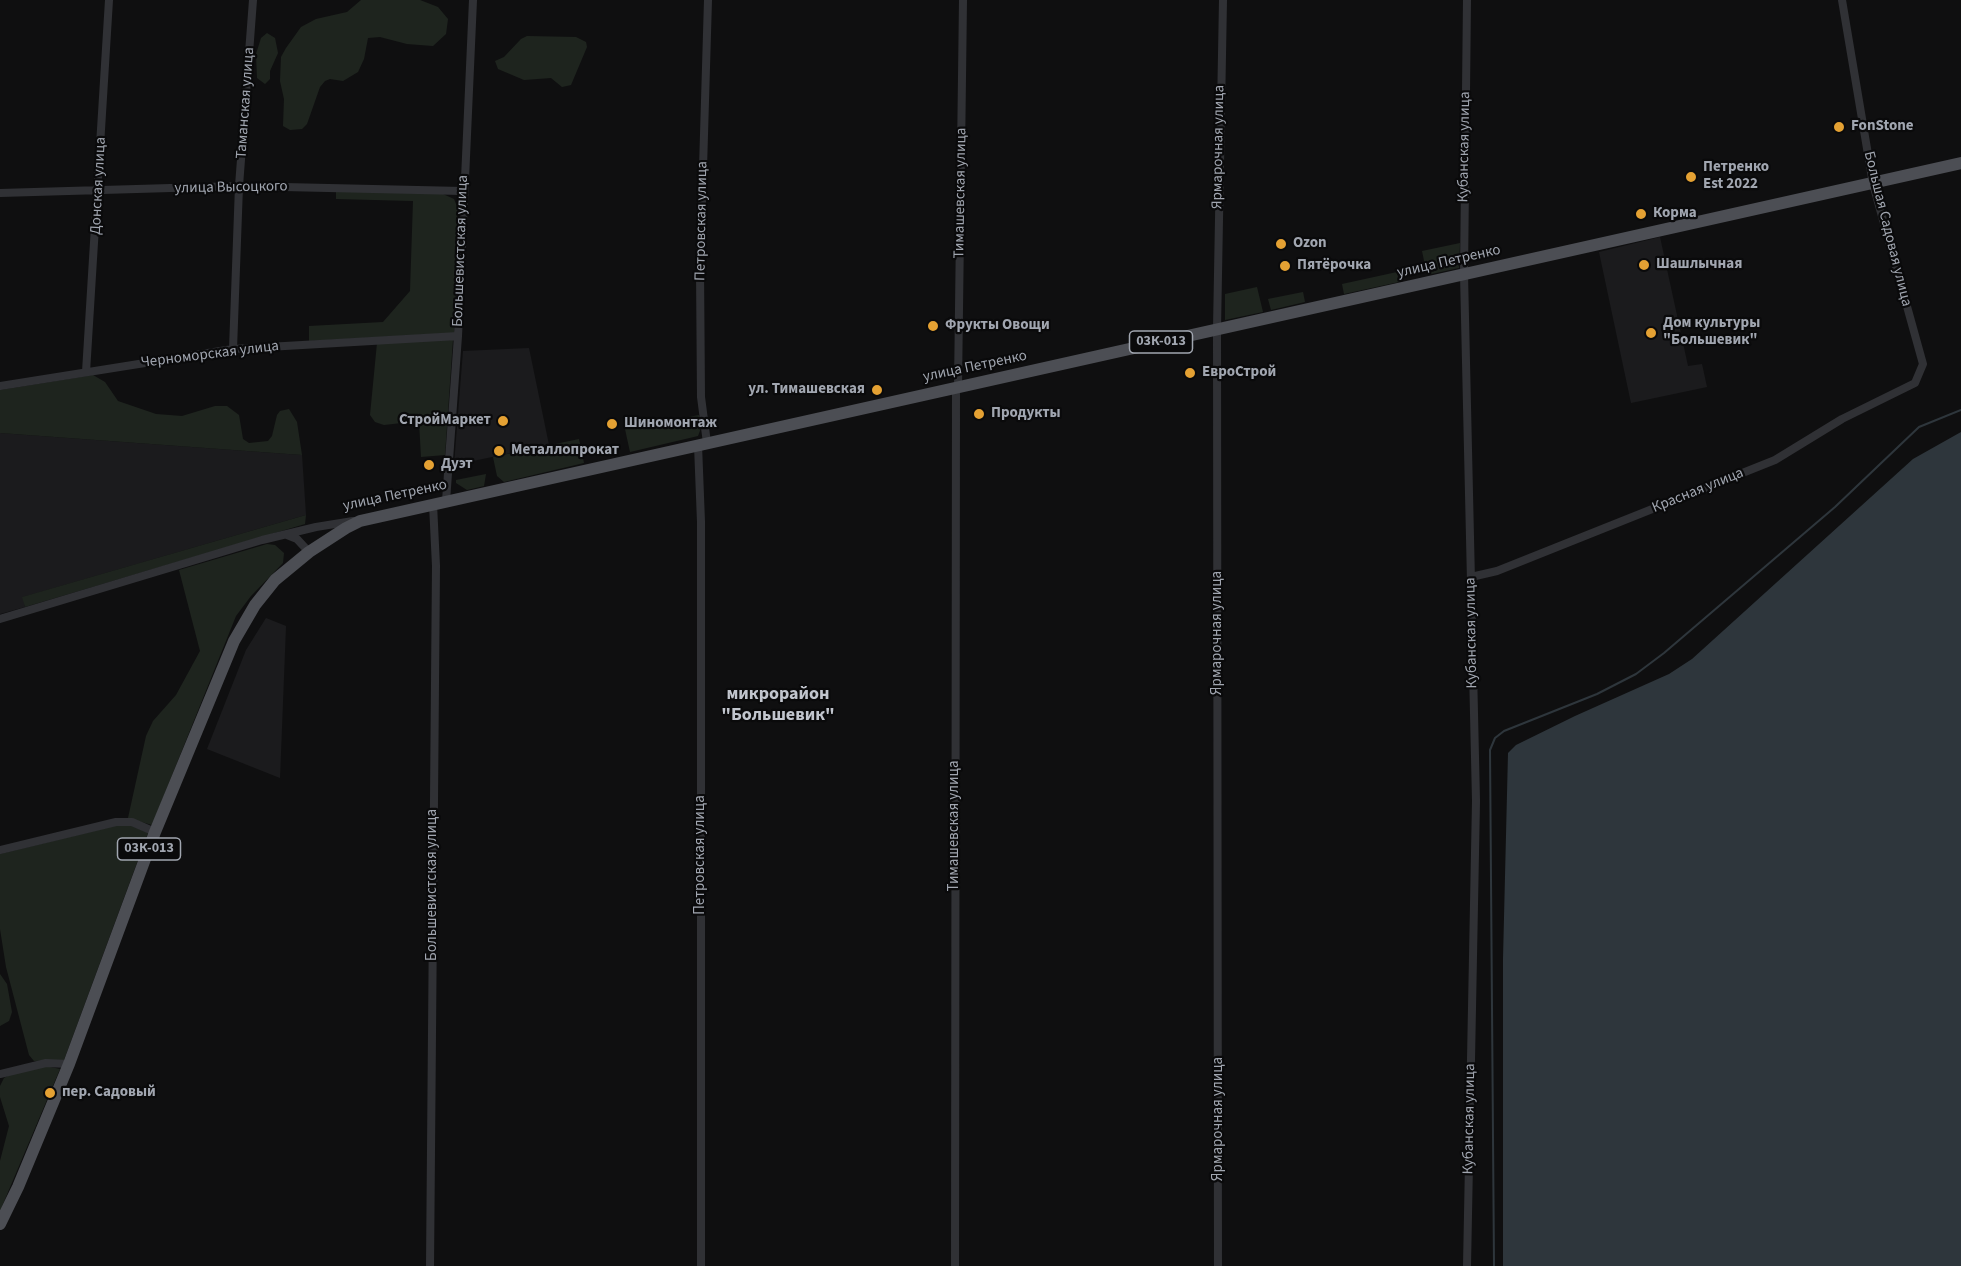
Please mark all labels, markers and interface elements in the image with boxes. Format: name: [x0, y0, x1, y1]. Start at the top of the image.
street label: Таманская улица: [233, 47, 259, 159]
street label: Ярмарочная улица: [1209, 85, 1229, 209]
street label: Кубанская улица: [1455, 91, 1475, 203]
place label: FonStone: [1851, 118, 1914, 136]
marker: FonStone: [1832, 120, 1846, 134]
street label: Тимашевская улица: [951, 127, 971, 259]
street label: Донская улица: [87, 137, 111, 235]
street label: Большая Садовая улица: [1859, 150, 1915, 308]
place label: Петренко Est 2022: [1703, 159, 1769, 194]
street label: Петровская улица: [692, 161, 712, 281]
marker: Петренко Est 2022: [1684, 170, 1698, 184]
street label: Большевистская улица: [449, 175, 473, 327]
street label: улица Высоцкого: [174, 178, 288, 198]
place label: Корма: [1653, 205, 1697, 223]
marker: Корма: [1634, 207, 1648, 221]
place label: Ozon: [1293, 235, 1327, 253]
marker: Ozon: [1274, 237, 1288, 251]
street label: улица Петренко: [1395, 241, 1503, 283]
place label: Шашлычная: [1656, 256, 1742, 274]
place label: Пятёрочка: [1297, 257, 1371, 275]
marker: Шашлычная: [1637, 258, 1651, 272]
marker: Пятёрочка: [1278, 259, 1292, 273]
place label: Дом культуры "Большевик": [1663, 315, 1760, 350]
place label: Фрукты Овощи: [945, 317, 1050, 335]
marker: Фрукты Овощи: [926, 319, 940, 333]
marker: Дом культуры "Большевик": [1644, 326, 1658, 340]
road number: 03К-013: [1130, 331, 1192, 353]
street label: Черноморская улица: [140, 338, 280, 372]
street label: улица Петренко: [921, 347, 1029, 387]
place label: ЕвроСтрой: [1202, 364, 1276, 382]
marker: ЕвроСтрой: [1183, 366, 1197, 380]
place label: ул. Тимашевская: [748, 381, 865, 399]
marker: ул. Тимашевская: [870, 383, 884, 397]
place label: Продукты: [991, 405, 1061, 423]
marker: Продукты: [972, 407, 986, 421]
place label: СтройМаркет: [399, 412, 491, 430]
marker: СтройМаркет: [496, 414, 510, 428]
place label: Шиномонтаж: [624, 415, 717, 433]
marker: Шиномонтаж: [605, 417, 619, 431]
place label: Металлопрокат: [511, 442, 619, 460]
marker: Металлопрокат: [492, 444, 506, 458]
place label: Дуэт: [441, 456, 473, 474]
marker: Дуэт: [422, 458, 436, 472]
street label: Красная улица: [1650, 464, 1746, 518]
street label: улица Петренко: [341, 476, 449, 516]
street label: Ярмарочная улица: [1209, 571, 1227, 695]
street label: Кубанская улица: [1462, 577, 1482, 689]
district label: микрорайон "Большевик": [721, 684, 835, 726]
street label: Тимашевская улица: [946, 761, 964, 891]
street label: Петровская улица: [692, 795, 710, 915]
street label: Большевистская улица: [424, 809, 442, 961]
road number: 03К-013: [118, 838, 180, 860]
street label: Ярмарочная улица: [1210, 1057, 1228, 1181]
street label: Кубанская улица: [1460, 1063, 1480, 1175]
place label: пер. Садовый: [62, 1084, 156, 1102]
marker: пер. Садовый: [43, 1086, 57, 1100]

